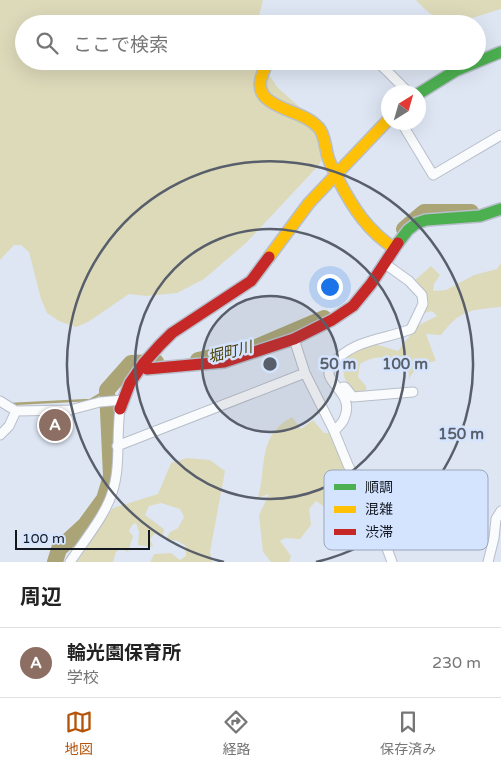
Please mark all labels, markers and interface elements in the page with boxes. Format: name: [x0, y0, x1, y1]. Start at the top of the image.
search box: [15, 15, 486, 70]
icon: search: [33, 29, 61, 57]
text: ここで検索: [73, 34, 168, 56]
north arrow: [381, 85, 426, 130]
your location: [317, 274, 343, 300]
water label: 堀町川: [206, 337, 256, 366]
centre of rings: [261, 355, 279, 373]
text: 50 m: [320, 355, 356, 373]
text: 100 m: [382, 355, 428, 373]
pin: A: [39, 406, 71, 444]
text: 150 m: [438, 425, 484, 443]
legend: [324, 470, 488, 550]
text: 順調: [365, 479, 393, 496]
text: 混雑: [365, 501, 393, 518]
text: 渋滞: [365, 524, 393, 541]
scale bar: [15, 527, 150, 550]
text: 100 m: [22, 530, 65, 547]
text: 周辺: [20, 585, 62, 610]
text: 輪光園保育所: [67, 642, 181, 664]
text: A: [30, 653, 42, 673]
text: 230 m: [432, 653, 481, 673]
text: 学校: [67, 668, 99, 688]
tab: 地図: [65, 708, 93, 758]
tab: 経路: [222, 708, 250, 758]
tab: 保存済み: [380, 708, 436, 758]

